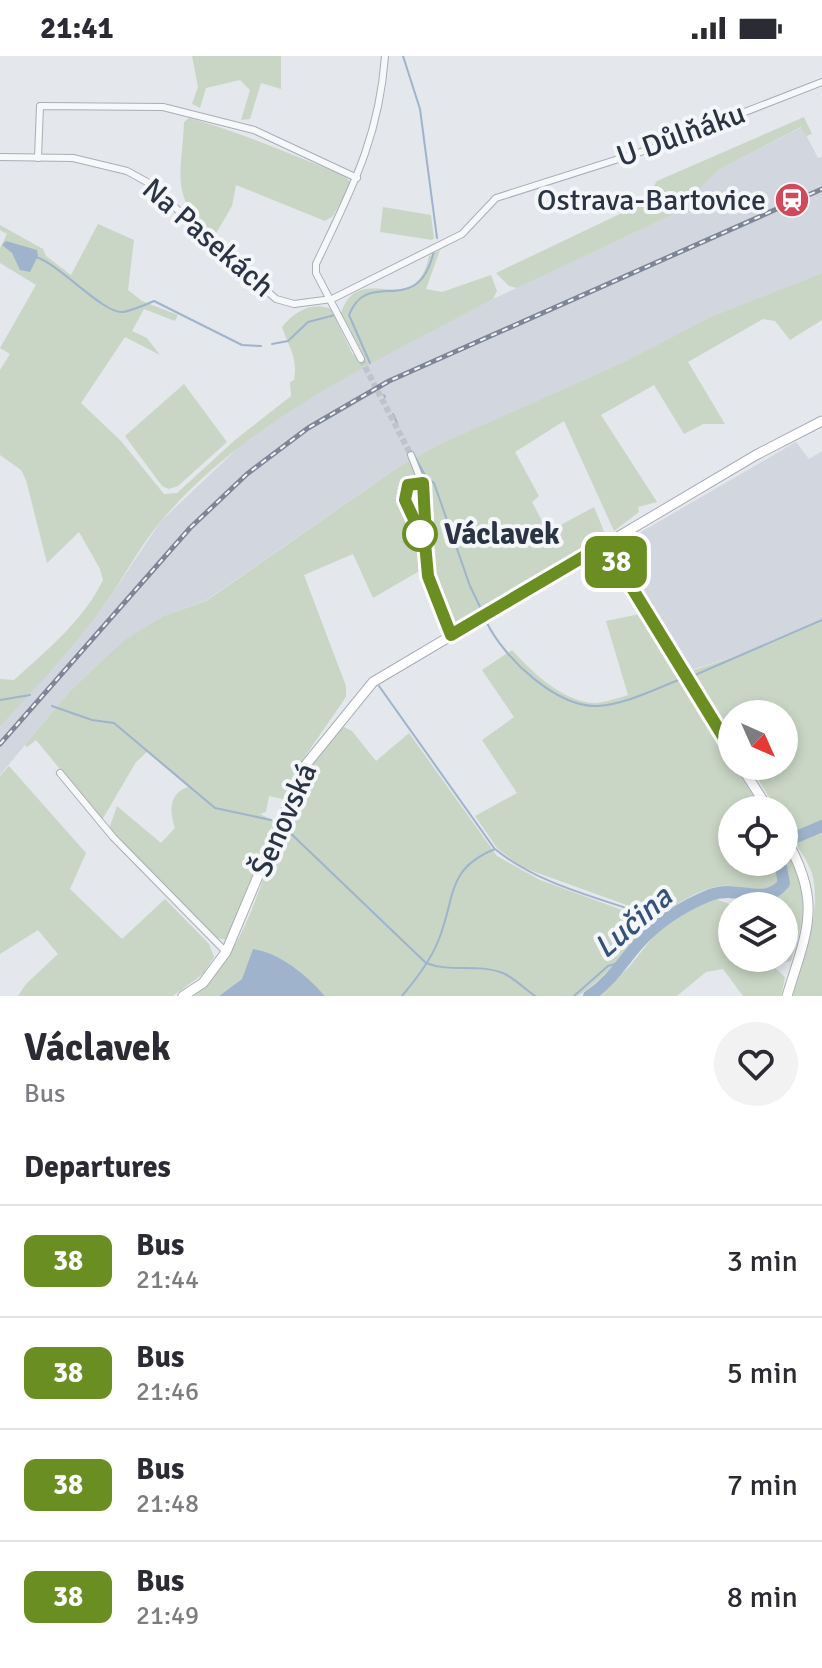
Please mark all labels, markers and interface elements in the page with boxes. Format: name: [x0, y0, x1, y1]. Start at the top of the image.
text: 21:41: [40, 10, 114, 47]
street label: U Důlňáku: [612, 95, 750, 175]
street label: Na Pasekách: [135, 171, 281, 305]
station icon: Ostrava-Bartovice: [773, 181, 811, 219]
place label: Ostrava-Bartovice: [537, 182, 766, 219]
place label: Václavek: [444, 516, 560, 553]
marker: Václavek: [403, 517, 437, 551]
line badge: 38: [580, 536, 652, 588]
text: 38: [601, 545, 631, 579]
north arrow: [718, 700, 798, 780]
map controls: [718, 700, 798, 972]
street label: Šenovská: [243, 757, 325, 883]
button: locate: [718, 796, 798, 876]
water label: Lučina: [586, 877, 681, 967]
button: layers: [718, 892, 798, 972]
button: heart: [714, 1022, 798, 1106]
text: Václavek: [24, 1024, 171, 1071]
text: Bus: [24, 1078, 65, 1110]
text: Departures: [24, 1149, 171, 1186]
text: Bus: [136, 1227, 184, 1264]
text: 3 min: [727, 1243, 798, 1280]
text: 38: [53, 1244, 83, 1278]
text: 21:44: [136, 1264, 199, 1296]
text: Bus: [136, 1339, 184, 1376]
text: 5 min: [727, 1355, 798, 1392]
text: 38: [53, 1356, 83, 1390]
text: 21:46: [136, 1376, 199, 1408]
text: Bus: [136, 1451, 184, 1488]
text: 7 min: [727, 1467, 798, 1504]
text: 38: [53, 1468, 83, 1502]
text: 21:48: [136, 1488, 199, 1520]
text: Bus: [136, 1563, 184, 1600]
text: 8 min: [727, 1579, 798, 1616]
text: 38: [53, 1580, 83, 1614]
text: 21:49: [136, 1600, 199, 1632]

